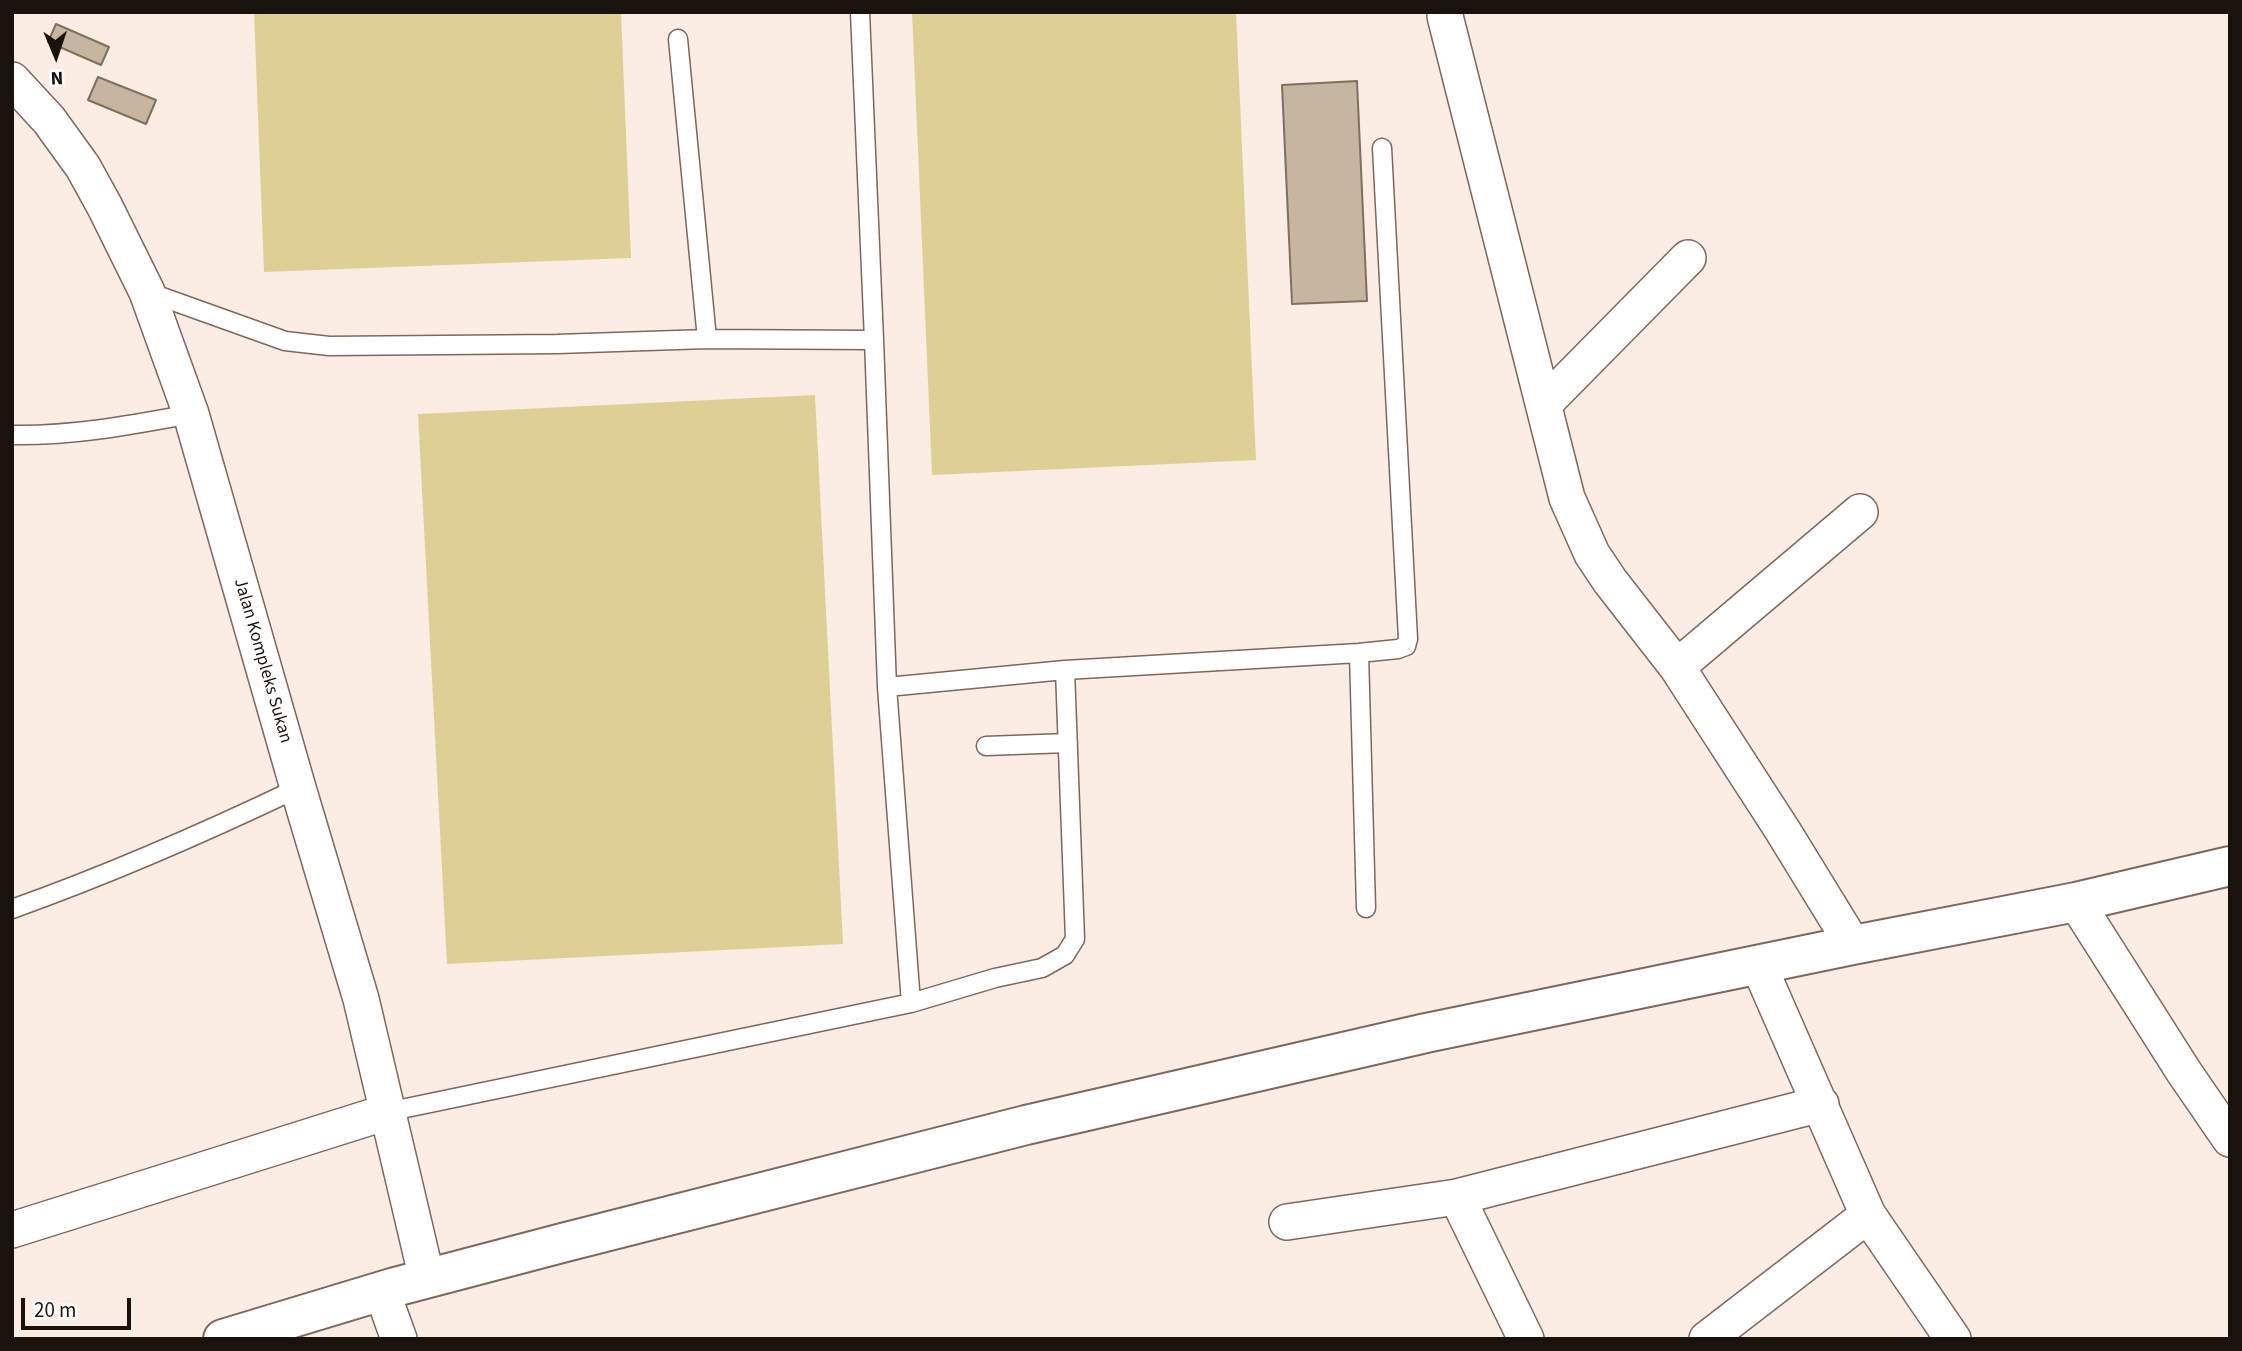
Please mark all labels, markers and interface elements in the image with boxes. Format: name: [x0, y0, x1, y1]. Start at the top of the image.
north arrow: [21, 21, 91, 91]
text: N: [50, 64, 64, 91]
street label: Jalan Kompleks Sukan: [228, 576, 296, 746]
scale bar: [24, 1284, 135, 1328]
text: 20 m: [34, 1295, 76, 1325]

